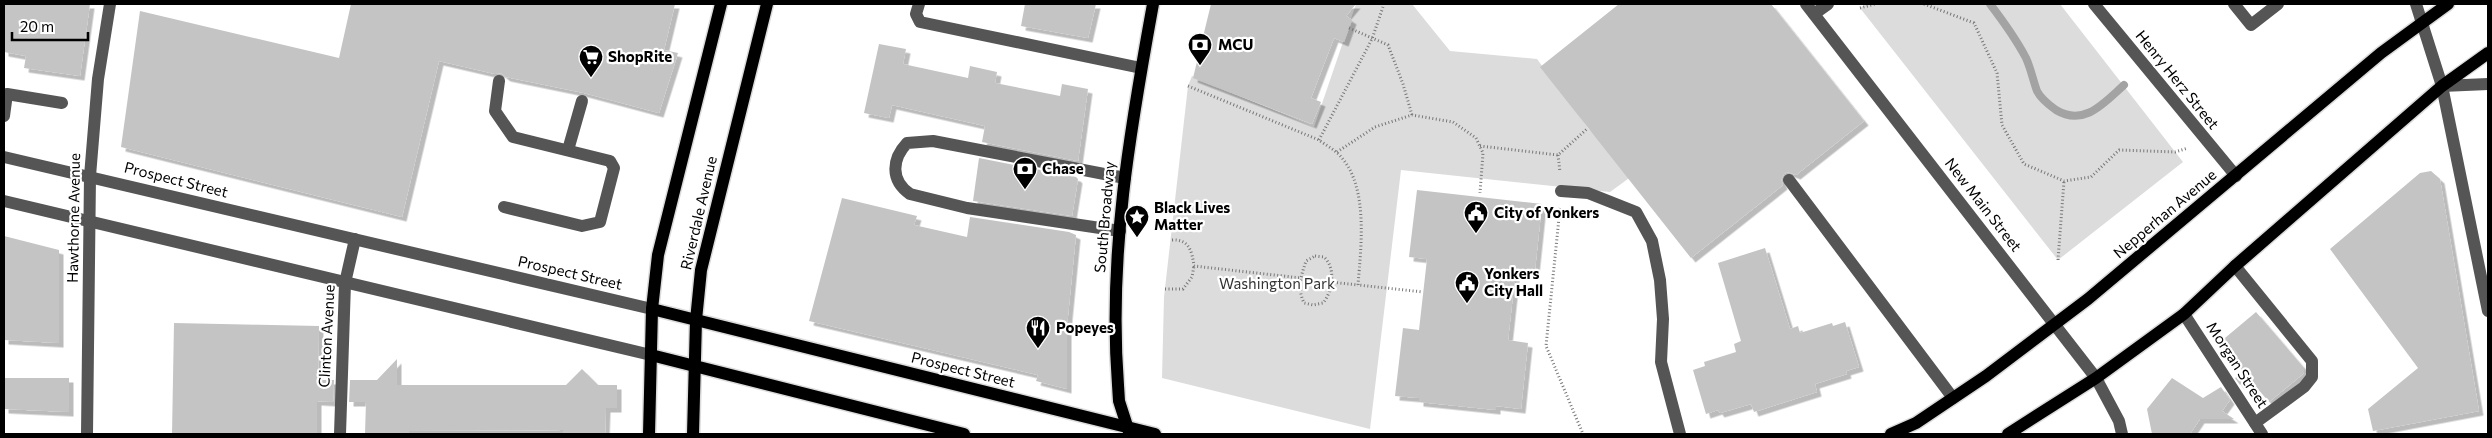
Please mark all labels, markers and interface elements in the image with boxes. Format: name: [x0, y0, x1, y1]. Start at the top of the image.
scale bar: [12, 10, 89, 42]
text: 20 m: [20, 17, 54, 35]
street label: Henry Herz Street: [2132, 26, 2223, 133]
bank icon: MCU: [1187, 32, 1213, 66]
place label: MCU: [1218, 35, 1253, 53]
supermarket icon: ShopRite: [578, 44, 604, 78]
place label: ShopRite: [608, 47, 672, 65]
street label: Hawthorne Avenue: [63, 153, 83, 283]
street label: Riverdale Avenue: [676, 154, 720, 271]
street label: New Main Street: [1942, 154, 2026, 255]
bank icon: Chase: [1012, 156, 1038, 190]
street label: Prospect Street: [122, 157, 230, 201]
place label: Chase: [1042, 159, 1084, 177]
street label: South Broadway: [1090, 160, 1118, 273]
street label: Nepperhan Avenue: [2109, 165, 2220, 262]
place label: Black Lives Matter: [1154, 198, 1230, 233]
public building icon: City of Yonkers: [1463, 200, 1489, 234]
place label: City of Yonkers: [1494, 203, 1599, 221]
place icon: Black Lives Matter: [1124, 204, 1150, 238]
street label: Prospect Street: [516, 251, 624, 293]
place label: Yonkers City Hall: [1484, 264, 1543, 299]
public building icon: Yonkers City Hall: [1454, 270, 1480, 304]
park label: Washington Park: [1219, 274, 1335, 292]
street label: Clinton Avenue: [314, 284, 338, 388]
restaurant icon: Popeyes: [1025, 315, 1051, 349]
place label: Popeyes: [1056, 318, 1114, 336]
street label: Morgan Street: [2203, 318, 2272, 411]
street label: Prospect Street: [909, 347, 1017, 391]

